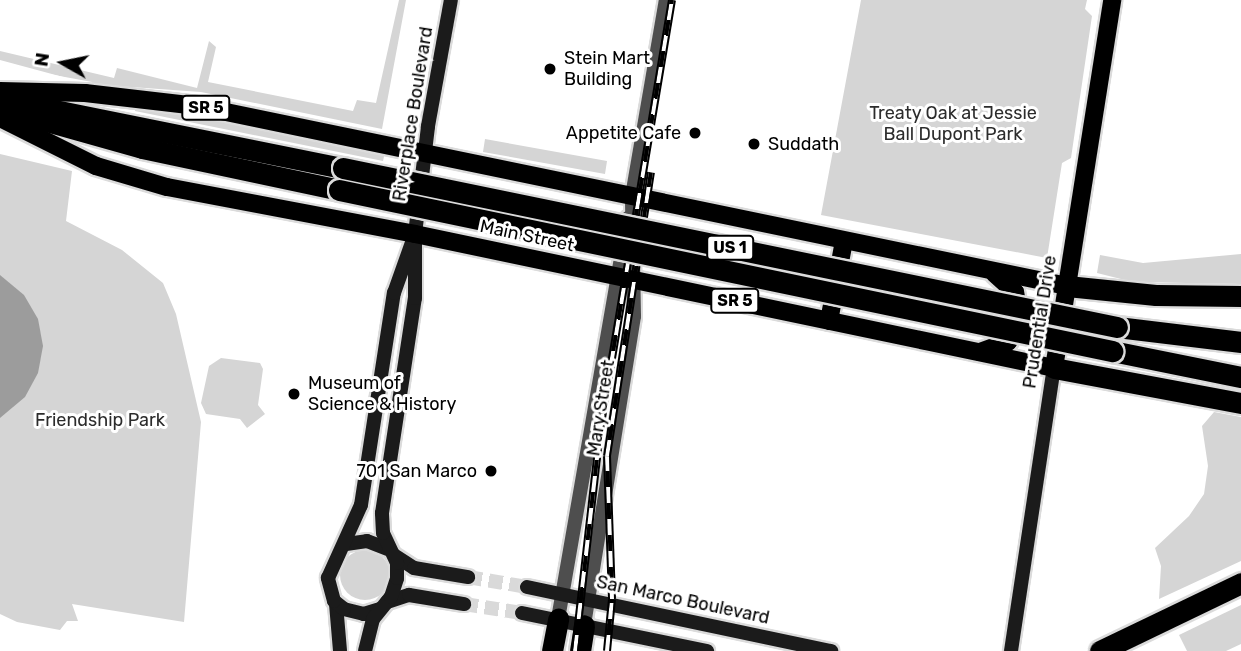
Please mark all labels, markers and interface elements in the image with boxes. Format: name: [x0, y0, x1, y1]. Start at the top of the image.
street label: Riverplace Boulevard: [389, 25, 437, 203]
north arrow: [28, 28, 98, 98]
place label: Stein Mart Building: [564, 48, 650, 90]
text: N: [29, 51, 54, 68]
marker: Stein Mart Building: [542, 61, 558, 77]
road number: SR 5: [180, 96, 232, 120]
park label: Treaty Oak at Jessie Ball Dupont Park: [869, 103, 1037, 146]
place label: Appetite Cafe: [566, 122, 681, 144]
marker: Appetite Cafe: [687, 125, 703, 141]
place label: Suddath: [768, 133, 839, 155]
marker: Suddath: [746, 136, 762, 152]
street label: Main Street: [478, 215, 576, 257]
road number: US 1: [706, 236, 754, 260]
street label: Prudential Drive: [1019, 254, 1061, 390]
road number: SR 5: [709, 288, 761, 314]
street label: Mary Street: [583, 358, 619, 458]
place label: Museum of Science & History: [308, 373, 456, 416]
marker: Museum of Science & History: [286, 386, 302, 402]
park label: Friendship Park: [35, 409, 165, 431]
place label: 701 San Marco: [357, 460, 477, 482]
marker: 701 San Marco: [483, 463, 499, 479]
street label: San Marco Boulevard: [595, 571, 771, 629]

